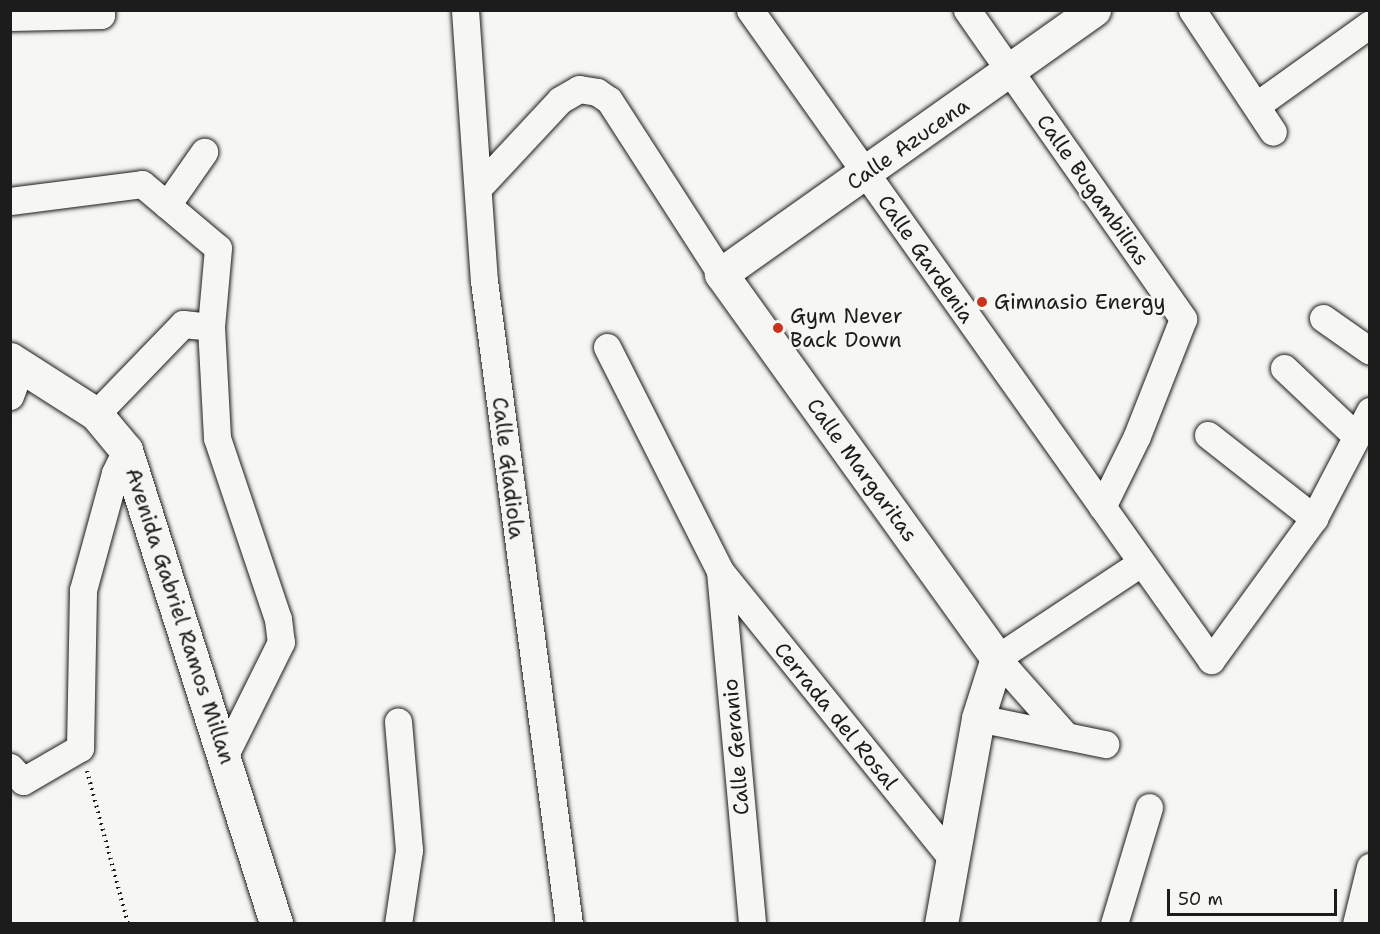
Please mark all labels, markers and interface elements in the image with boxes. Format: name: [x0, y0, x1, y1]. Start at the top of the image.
street label: Calle Azucena: [842, 93, 974, 195]
street label: Calle Bugambilias: [1031, 110, 1155, 270]
street label: Calle Gardenia: [872, 190, 980, 328]
place label: Gimnasio Energy: [994, 289, 1165, 315]
marker: Gimnasio Energy: [975, 295, 989, 309]
place label: Gym Never Back Down: [790, 303, 903, 353]
marker: Gym Never Back Down: [771, 321, 785, 335]
street label: Calle Margaritas: [801, 393, 923, 547]
street label: Calle Gladiola: [487, 396, 529, 540]
street label: Avenida Gabriel Ramos Millan: [120, 465, 240, 767]
street label: Cerrada del Rosal: [769, 637, 903, 795]
street label: Calle Geranio: [717, 678, 755, 816]
scale bar: [1170, 877, 1340, 915]
text: 50 m: [1178, 887, 1223, 911]

